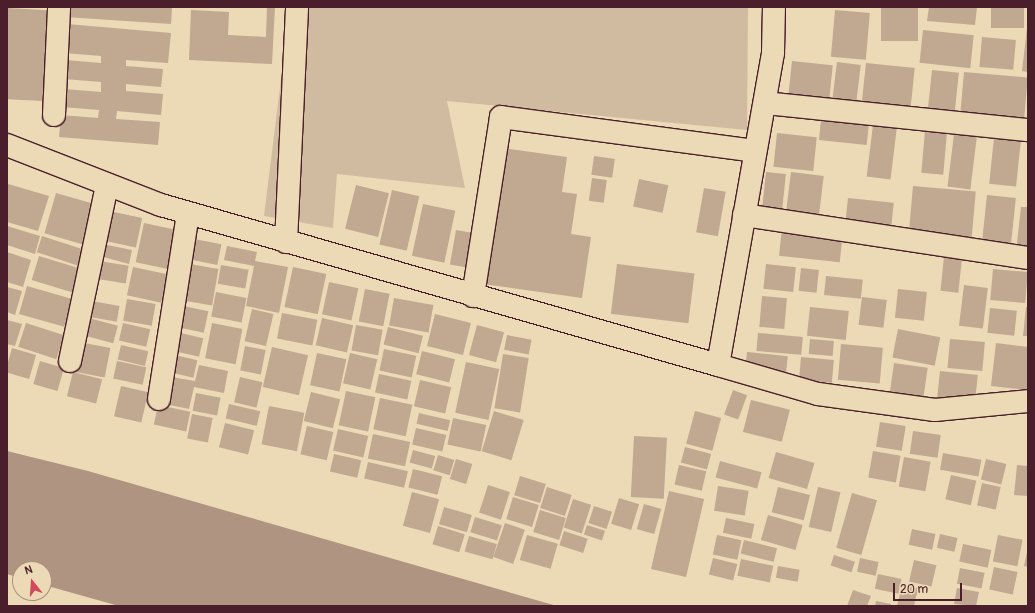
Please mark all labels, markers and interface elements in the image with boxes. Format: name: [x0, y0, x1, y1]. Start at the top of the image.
north arrow: [12, 561, 52, 601]
text: N: [23, 563, 34, 577]
scale bar: [895, 575, 964, 601]
text: 20 m: [900, 582, 928, 597]

